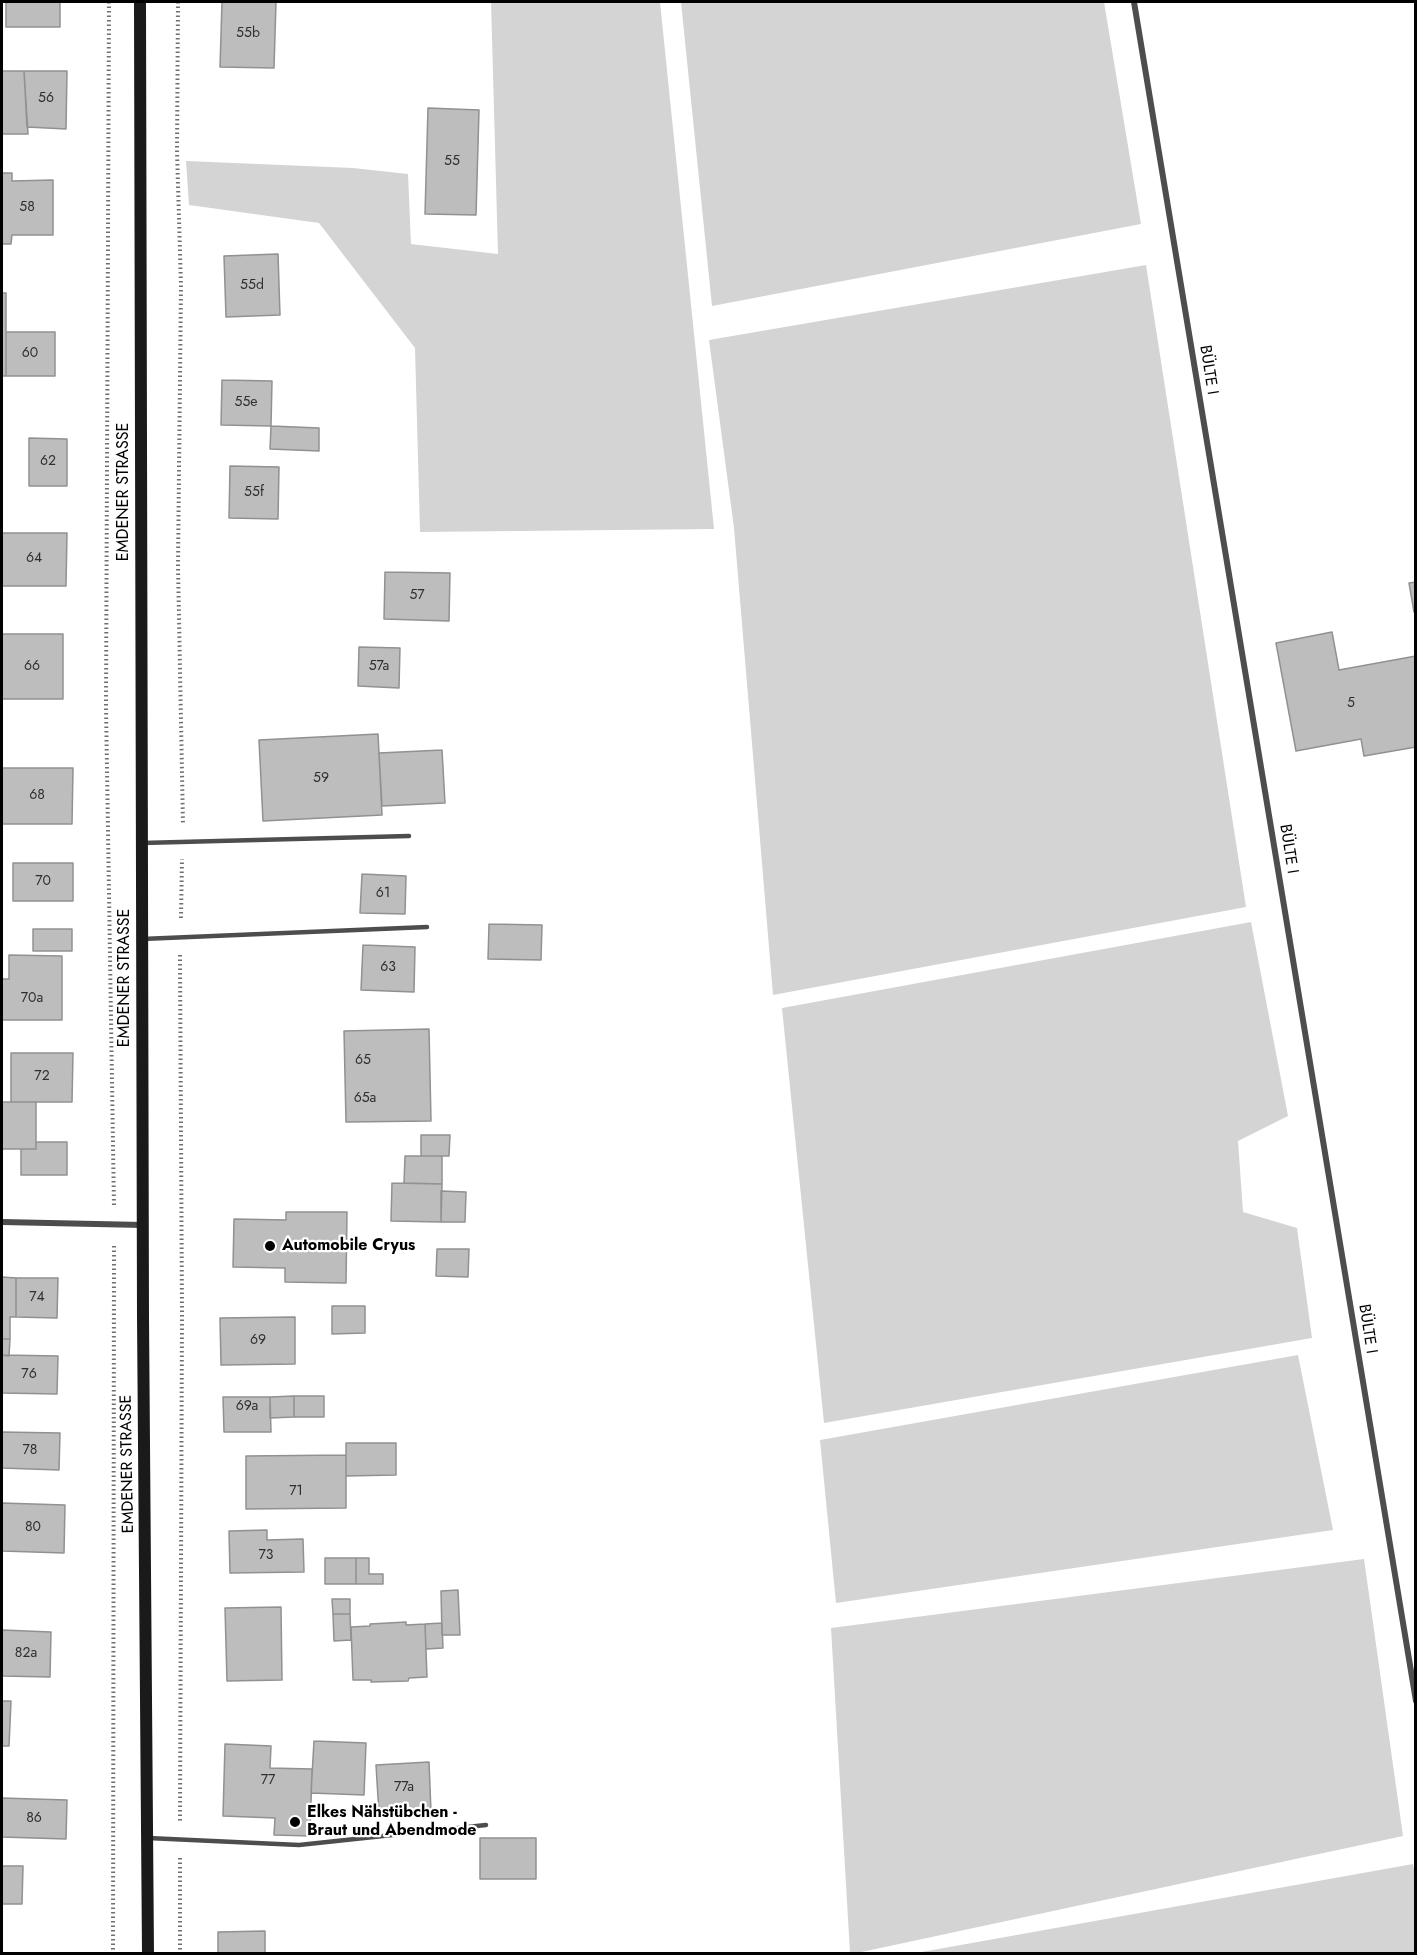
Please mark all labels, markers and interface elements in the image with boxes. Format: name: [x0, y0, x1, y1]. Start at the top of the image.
house number: 55b: [236, 26, 260, 42]
house number: 56: [38, 91, 54, 107]
house number: 55: [444, 154, 460, 170]
house number: 58: [19, 200, 35, 216]
house number: 55d: [240, 278, 264, 294]
street label: BÜLTE I: [1195, 344, 1221, 396]
house number: 60: [22, 346, 38, 362]
house number: 55e: [234, 395, 258, 411]
street label: EMDENER STRASSE: [114, 423, 134, 561]
house number: 62: [40, 454, 56, 470]
house number: 55f: [244, 485, 264, 501]
house number: 64: [26, 551, 42, 567]
house number: 57: [409, 588, 425, 604]
house number: 66: [24, 659, 40, 675]
house number: 57a: [369, 659, 389, 675]
house number: 5: [1347, 696, 1355, 712]
house number: 59: [313, 771, 329, 787]
house number: 68: [29, 788, 45, 804]
street label: BÜLTE I: [1275, 823, 1301, 875]
house number: 70: [35, 874, 51, 890]
house number: 61: [376, 886, 390, 902]
street label: EMDENER STRASSE: [115, 909, 135, 1047]
house number: 63: [380, 960, 396, 976]
house number: 70a: [21, 991, 43, 1007]
house number: 65: [355, 1053, 371, 1069]
house number: 72: [34, 1069, 50, 1085]
house number: 65a: [354, 1091, 376, 1107]
place label: Automobile Cryus: [282, 1236, 415, 1256]
marker: Automobile Cryus: [263, 1239, 277, 1253]
house number: 74: [29, 1290, 45, 1306]
street label: BÜLTE I: [1354, 1303, 1380, 1355]
house number: 69: [250, 1333, 266, 1349]
house number: 76: [21, 1367, 37, 1383]
street label: EMDENER STRASSE: [117, 1395, 139, 1533]
house number: 69a: [236, 1399, 258, 1415]
house number: 78: [23, 1443, 37, 1459]
house number: 71: [289, 1484, 303, 1500]
house number: 80: [25, 1520, 41, 1536]
house number: 73: [259, 1548, 273, 1564]
house number: 82a: [15, 1646, 37, 1662]
house number: 77: [261, 1773, 275, 1789]
house number: 77a: [394, 1780, 414, 1796]
place label: Elkes Nähstübchen - Braut und Abendmode: [307, 1803, 476, 1841]
house number: 86: [26, 1811, 42, 1827]
marker: Elkes Nähstübchen - Braut und Abendmode: [288, 1815, 302, 1829]

